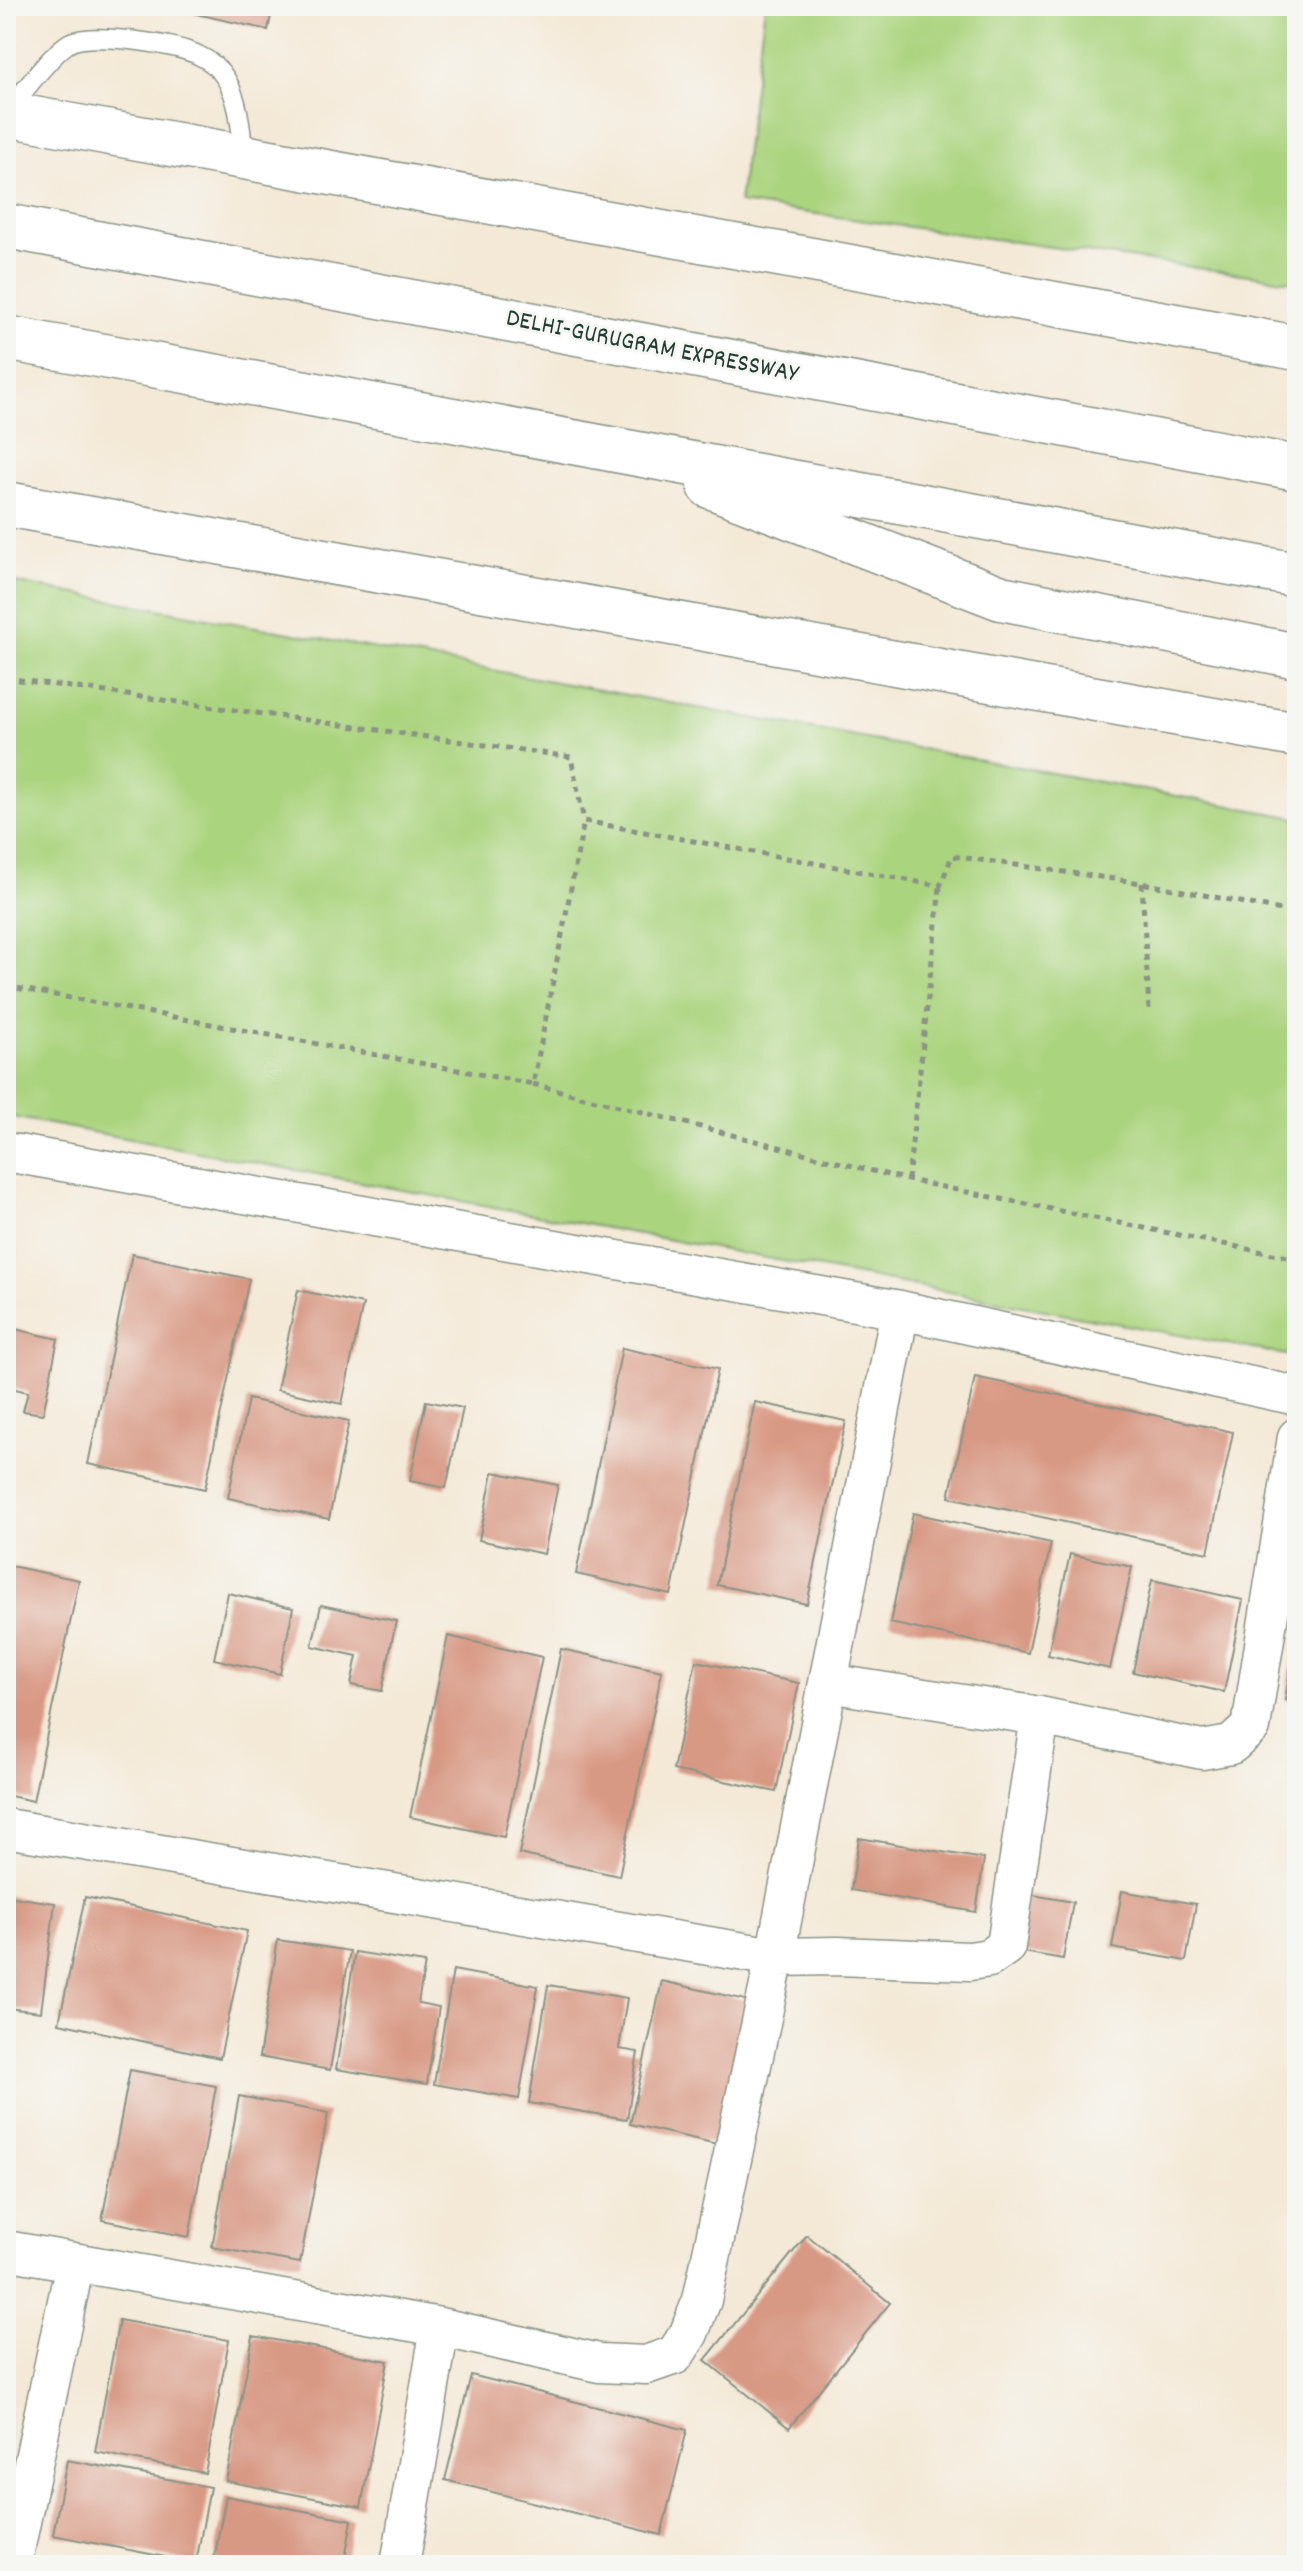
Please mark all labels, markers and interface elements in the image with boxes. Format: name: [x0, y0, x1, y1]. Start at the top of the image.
street label: DELHI-GURUGRAM EXPRESSWAY: [503, 301, 803, 394]

